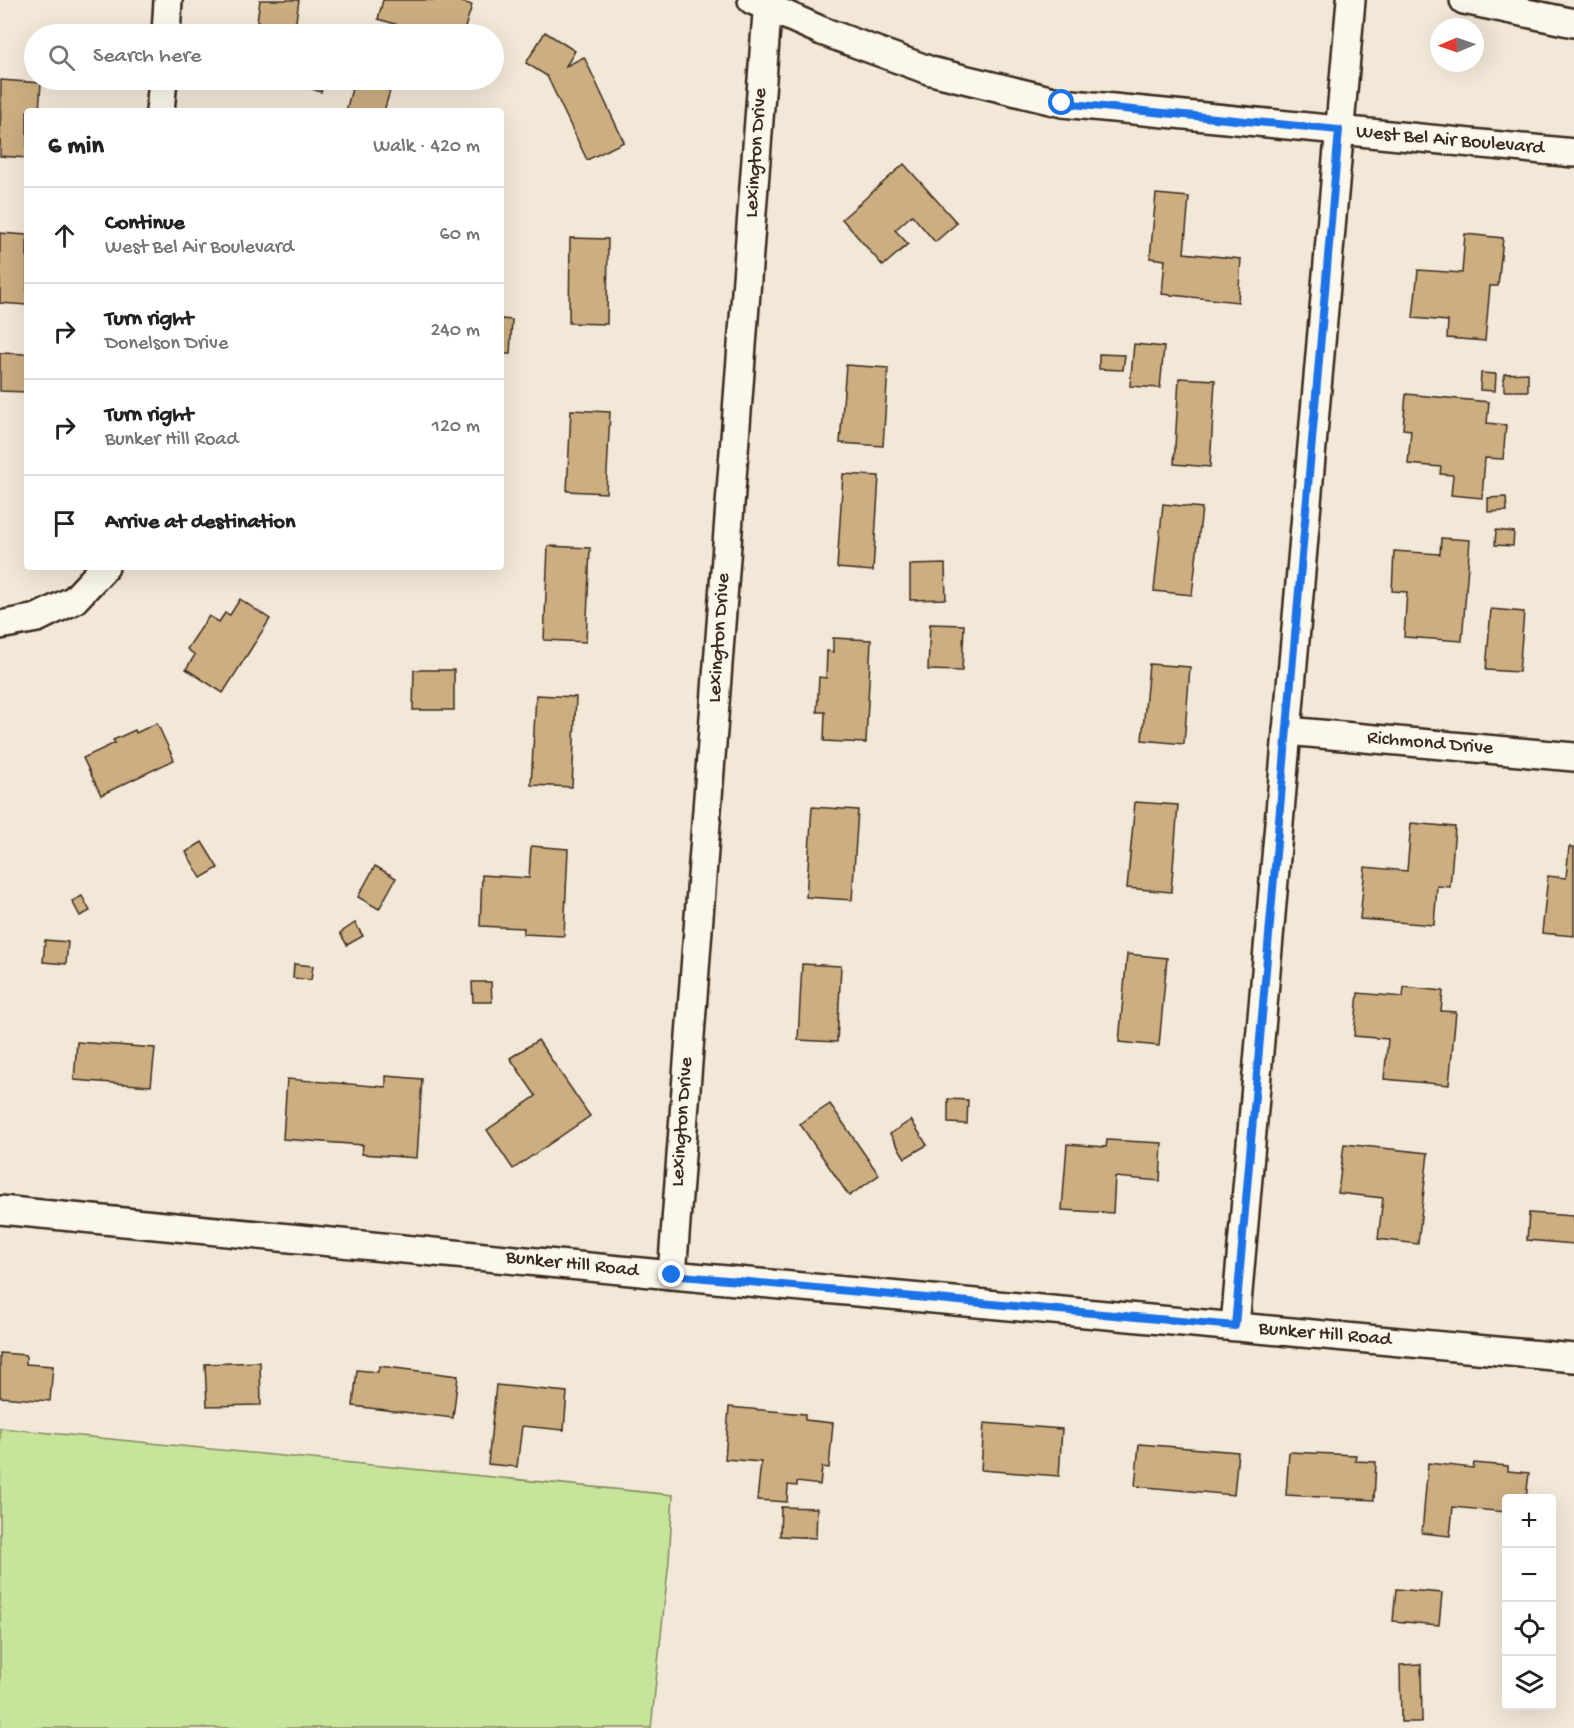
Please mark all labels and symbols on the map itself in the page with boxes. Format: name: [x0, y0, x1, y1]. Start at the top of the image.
north arrow: [1430, 18, 1484, 72]
street label: Lexington Drive: [741, 87, 773, 219]
route start: [1048, 89, 1074, 115]
street label: West Bel Air Boulevard: [1355, 121, 1547, 161]
street label: Lexington Drive: [704, 572, 736, 704]
street label: Richmond Drive: [1366, 727, 1495, 761]
street label: Lexington Drive: [667, 1056, 699, 1188]
street label: Bunker Hill Road: [504, 1246, 642, 1284]
route end: [658, 1261, 684, 1287]
street label: Bunker Hill Road: [1257, 1318, 1395, 1352]

